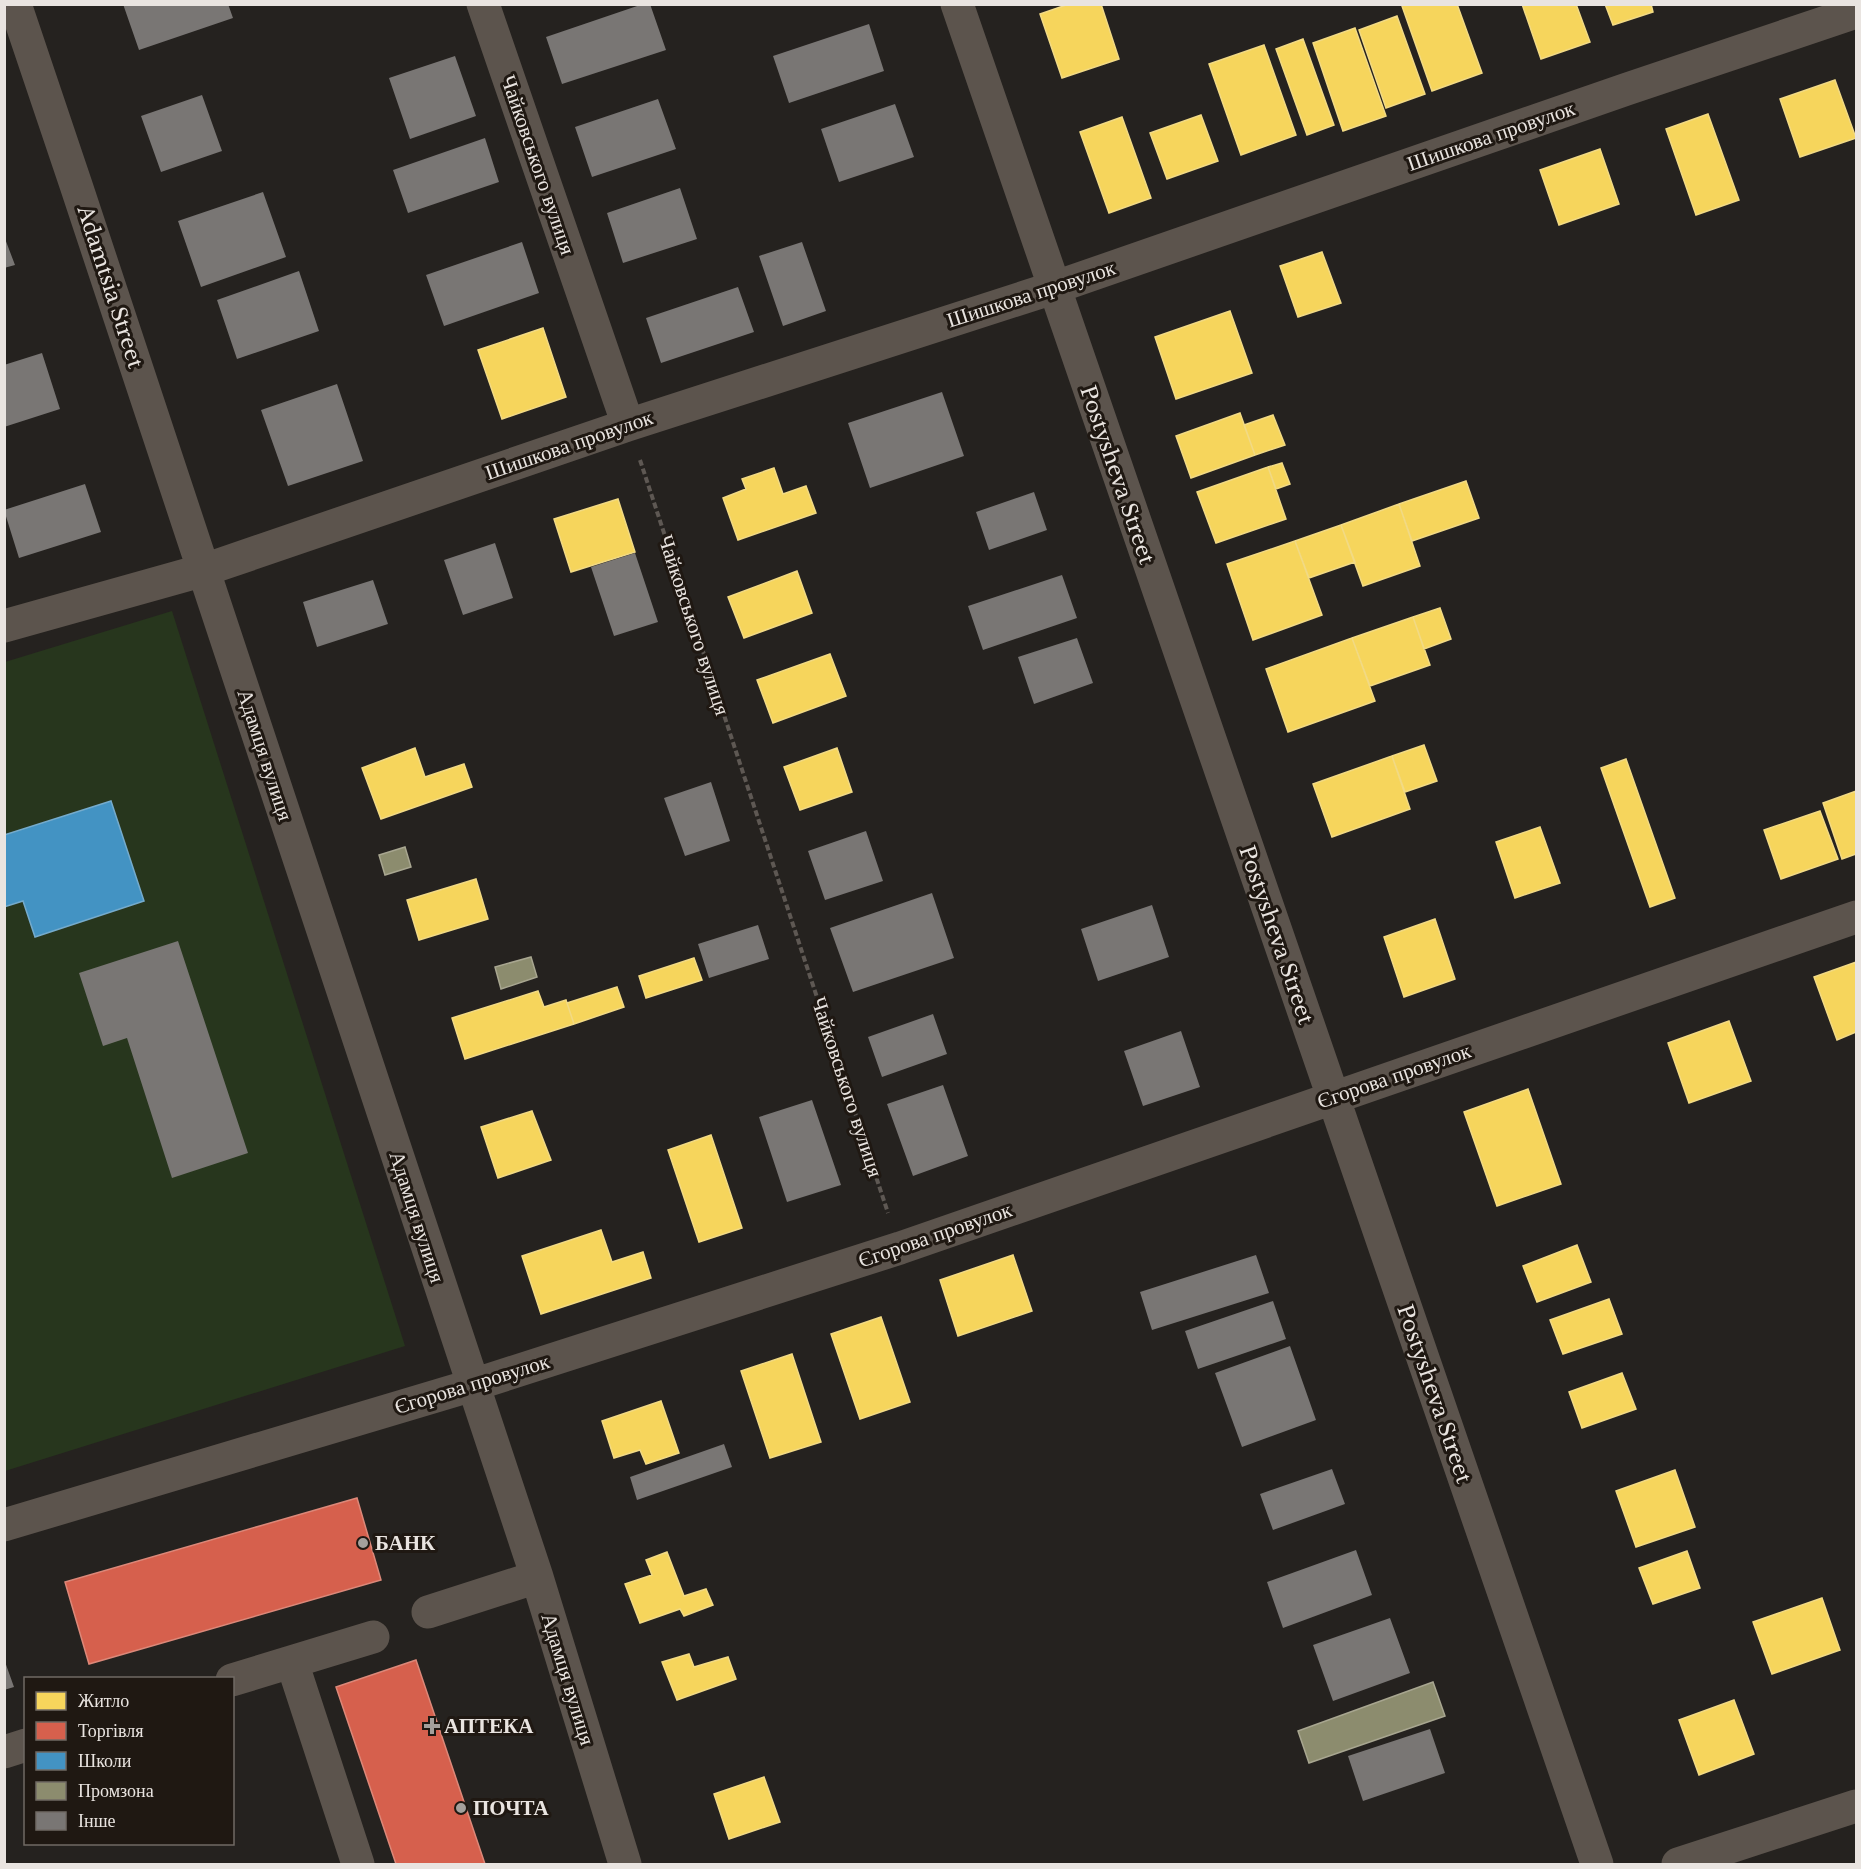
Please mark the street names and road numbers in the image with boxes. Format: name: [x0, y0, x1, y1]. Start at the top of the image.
street label: Чайковського вулиця: [495, 72, 581, 259]
street label: Шишкова провулок: [1404, 95, 1579, 177]
street label: Adamtsia Street: [71, 201, 149, 372]
street label: Шишкова провулок: [944, 254, 1119, 333]
street label: Postysheva Street: [1074, 382, 1160, 568]
street label: Шишкова провулок: [482, 404, 657, 486]
street label: Чайковського вулиця: [653, 531, 736, 719]
street label: Адамця вулиця: [232, 686, 299, 824]
street label: Postysheva Street: [1233, 842, 1319, 1028]
street label: Чайковського вулиця: [806, 993, 889, 1181]
street label: Єгорова провулок: [1314, 1037, 1475, 1114]
street label: Адамця вулиця: [384, 1148, 451, 1286]
street label: Єгорова провулок: [855, 1196, 1016, 1273]
street label: Postysheva Street: [1391, 1301, 1477, 1487]
street label: Єгорова провулок: [391, 1348, 553, 1420]
street label: Адамця вулиця: [536, 1610, 601, 1749]

